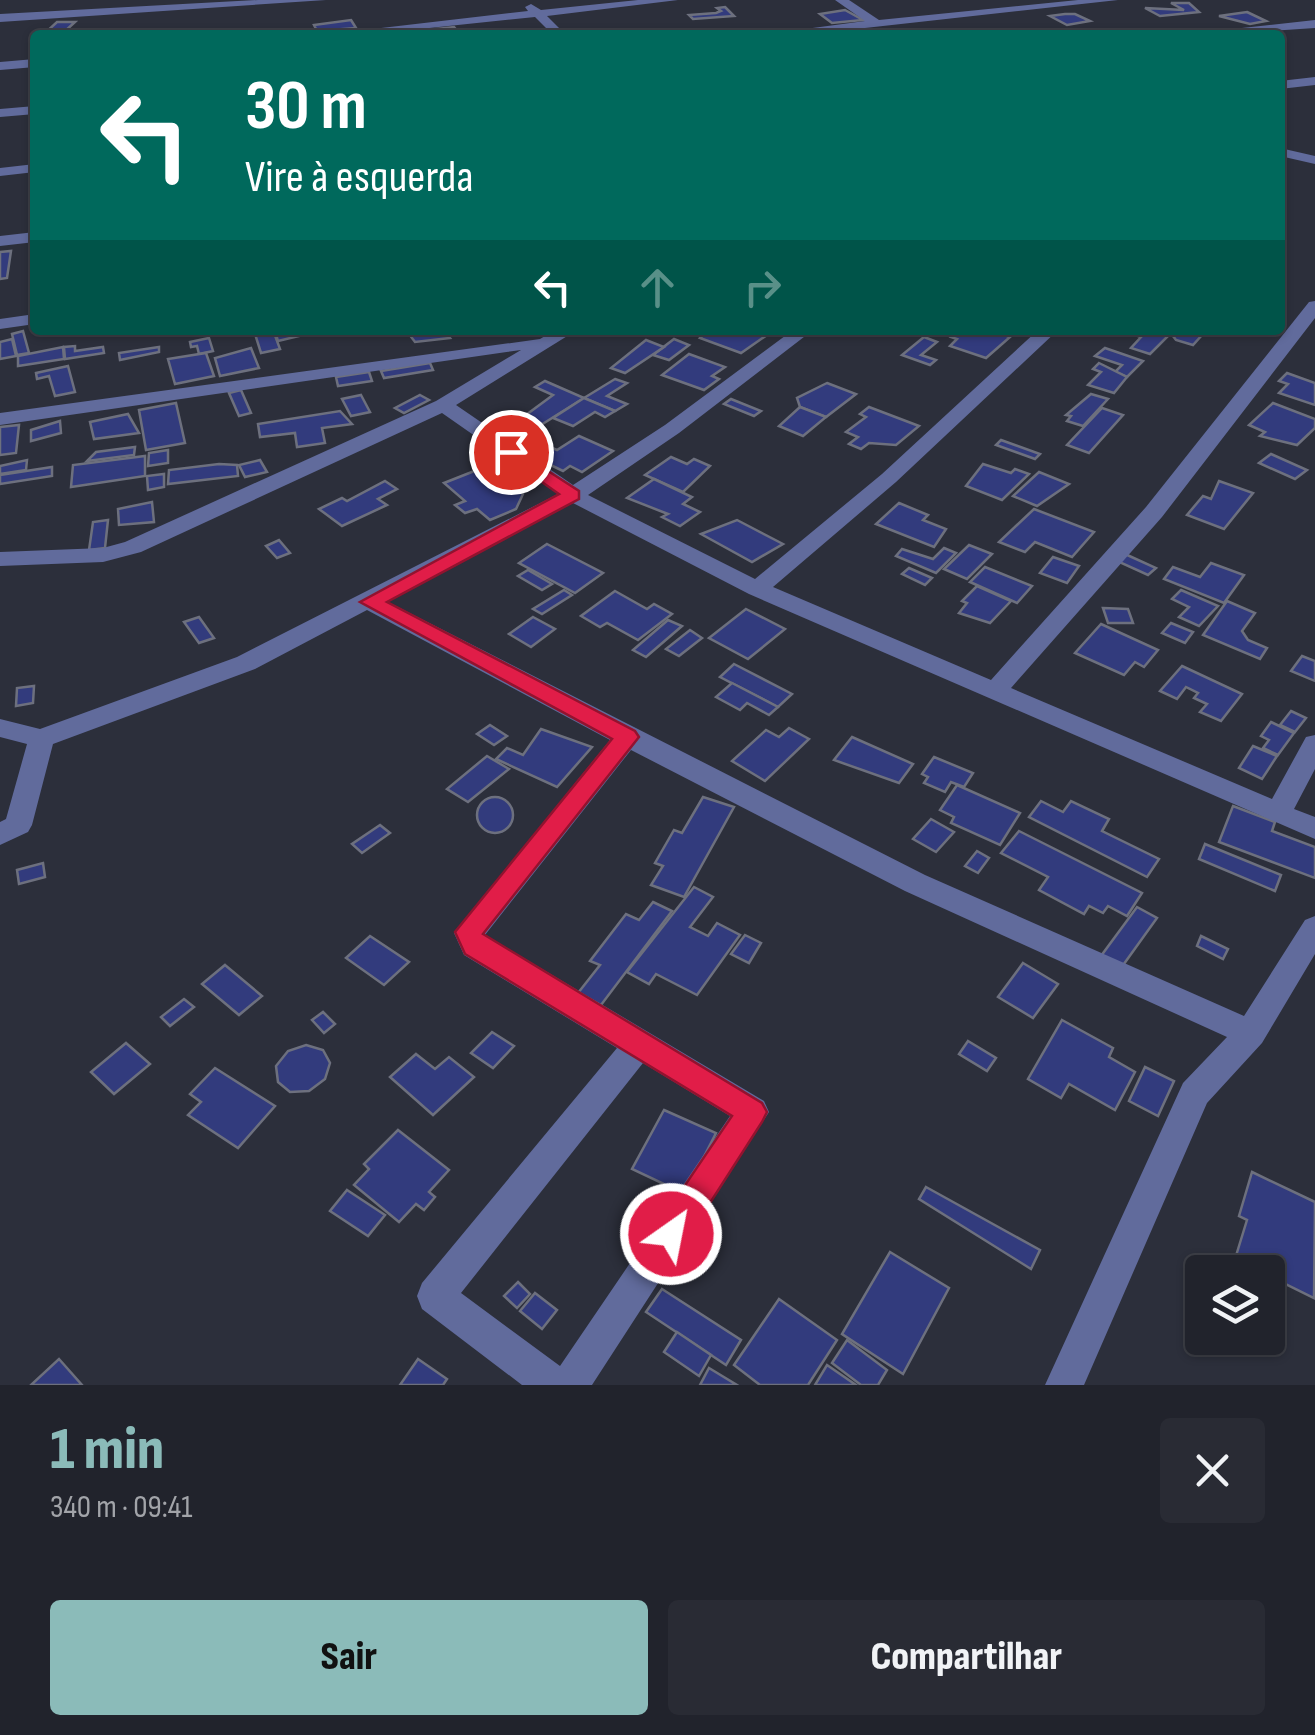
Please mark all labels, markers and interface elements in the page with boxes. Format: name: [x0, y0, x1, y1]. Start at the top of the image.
text: 30 m: [245, 65, 367, 149]
icon: left: [80, 70, 210, 200]
text: Vire à esquerda: [245, 150, 474, 205]
icon: left: [525, 260, 580, 315]
icon: ahead: [630, 260, 685, 315]
icon: right: [735, 260, 790, 315]
pin: [469, 410, 554, 495]
icon: arrive: [484, 425, 539, 480]
position arrow: [619, 1182, 723, 1286]
map controls: [1185, 1255, 1285, 1355]
button: layers: [1185, 1255, 1285, 1355]
text: 1 min: [50, 1414, 164, 1486]
button: close: [1160, 1418, 1265, 1523]
text: 340 m · 09:41: [50, 1488, 192, 1527]
button: Sair: [50, 1600, 648, 1715]
button: Compartilhar: [668, 1600, 1265, 1715]

